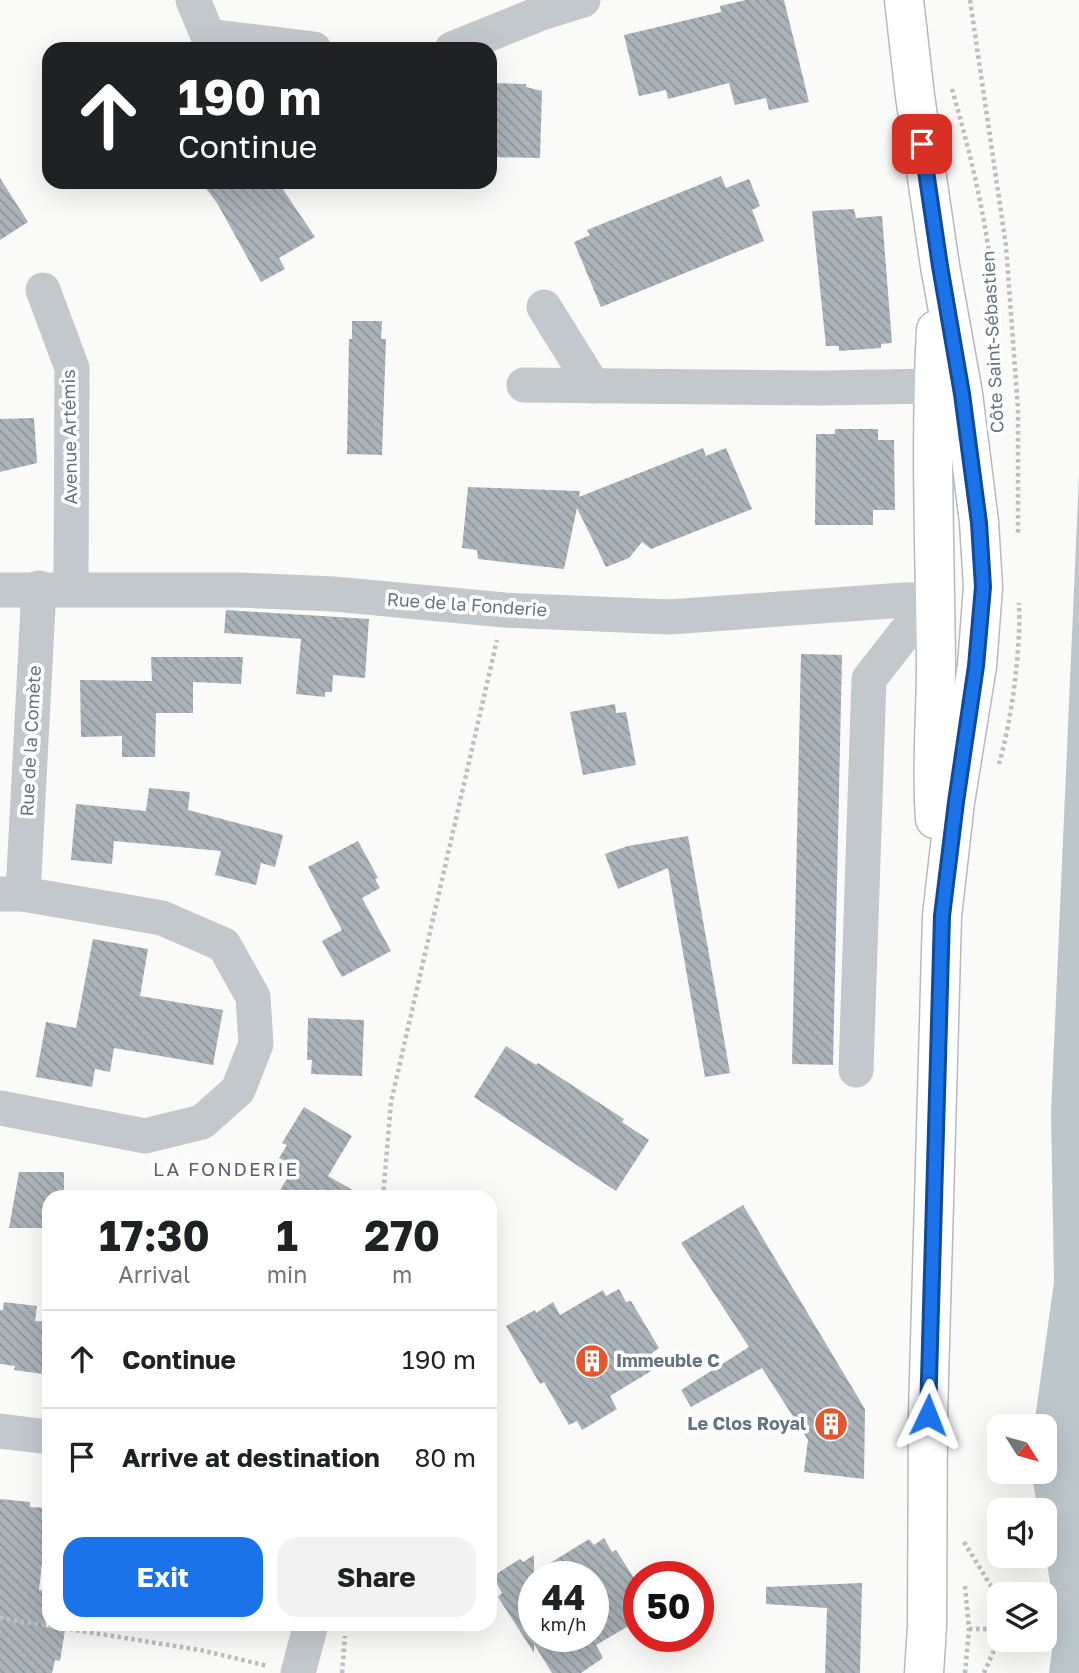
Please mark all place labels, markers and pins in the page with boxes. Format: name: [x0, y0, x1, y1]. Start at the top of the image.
pin: [892, 114, 952, 174]
building icon: Immeuble C: [573, 1342, 611, 1380]
place label: Immeuble C: [616, 1349, 720, 1371]
building icon: Le Clos Royal: [812, 1405, 850, 1443]
place label: Le Clos Royal: [687, 1412, 806, 1434]

